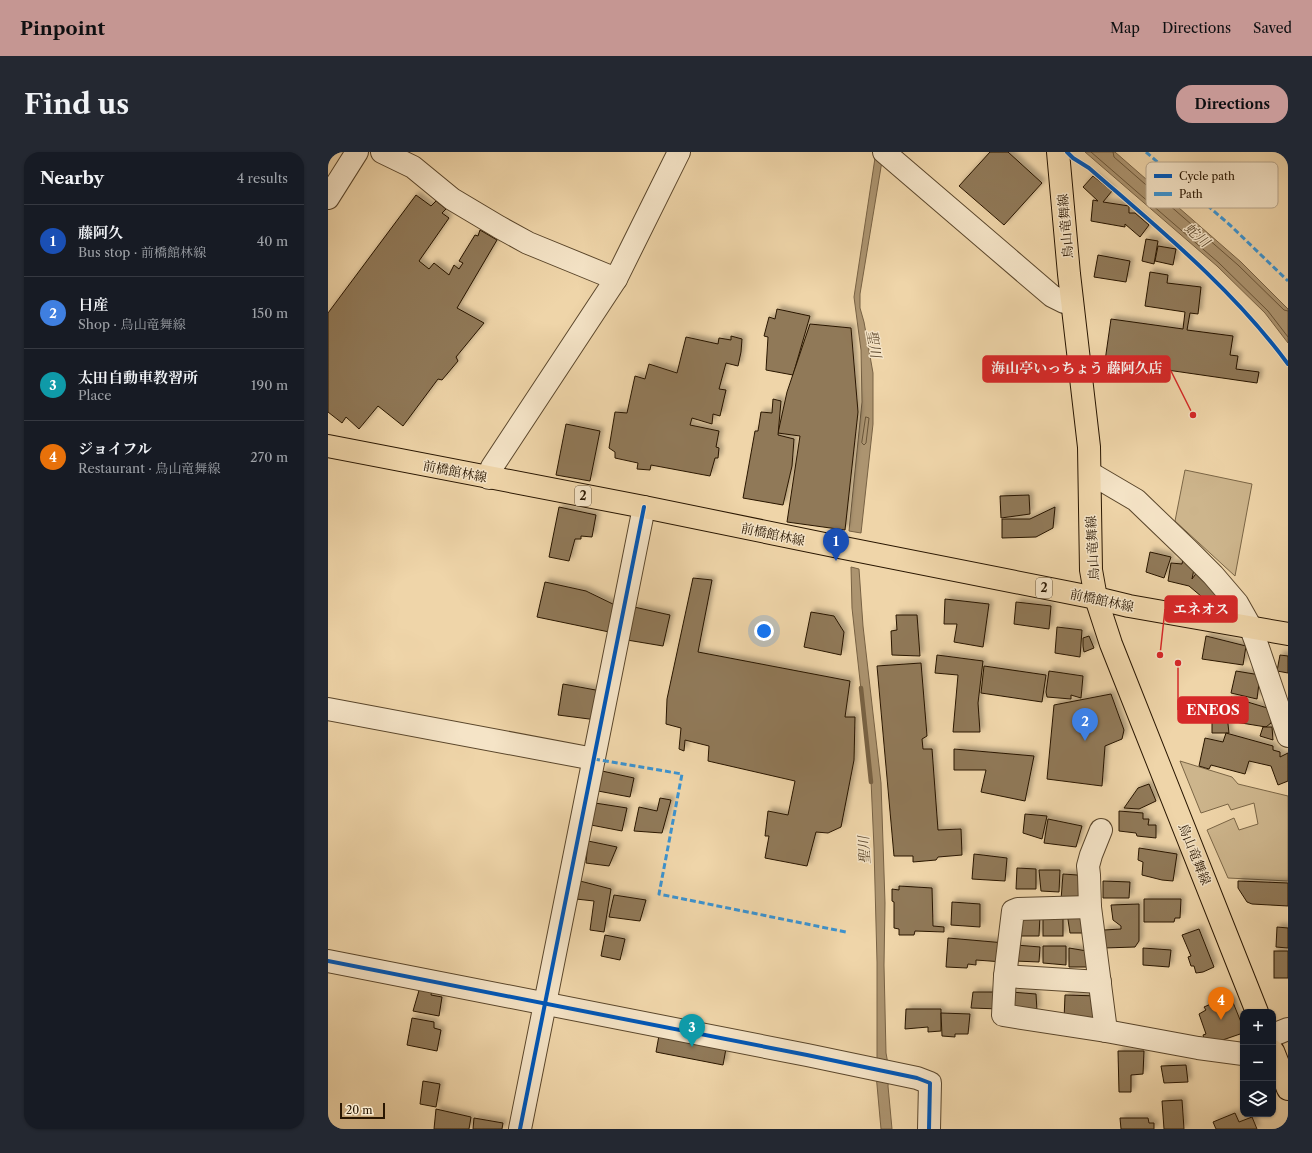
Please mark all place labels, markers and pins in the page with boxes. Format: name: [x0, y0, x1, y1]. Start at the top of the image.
callout: 海山亭いっちょう 藤阿久店: [983, 356, 1170, 382]
pin: 1: [823, 528, 849, 561]
callout: エネオス: [1165, 596, 1237, 622]
callout: ENEOS: [1178, 697, 1248, 723]
pin: 2: [1072, 708, 1098, 741]
pin: 4: [1208, 987, 1234, 1020]
pin: 3: [679, 1014, 705, 1047]

